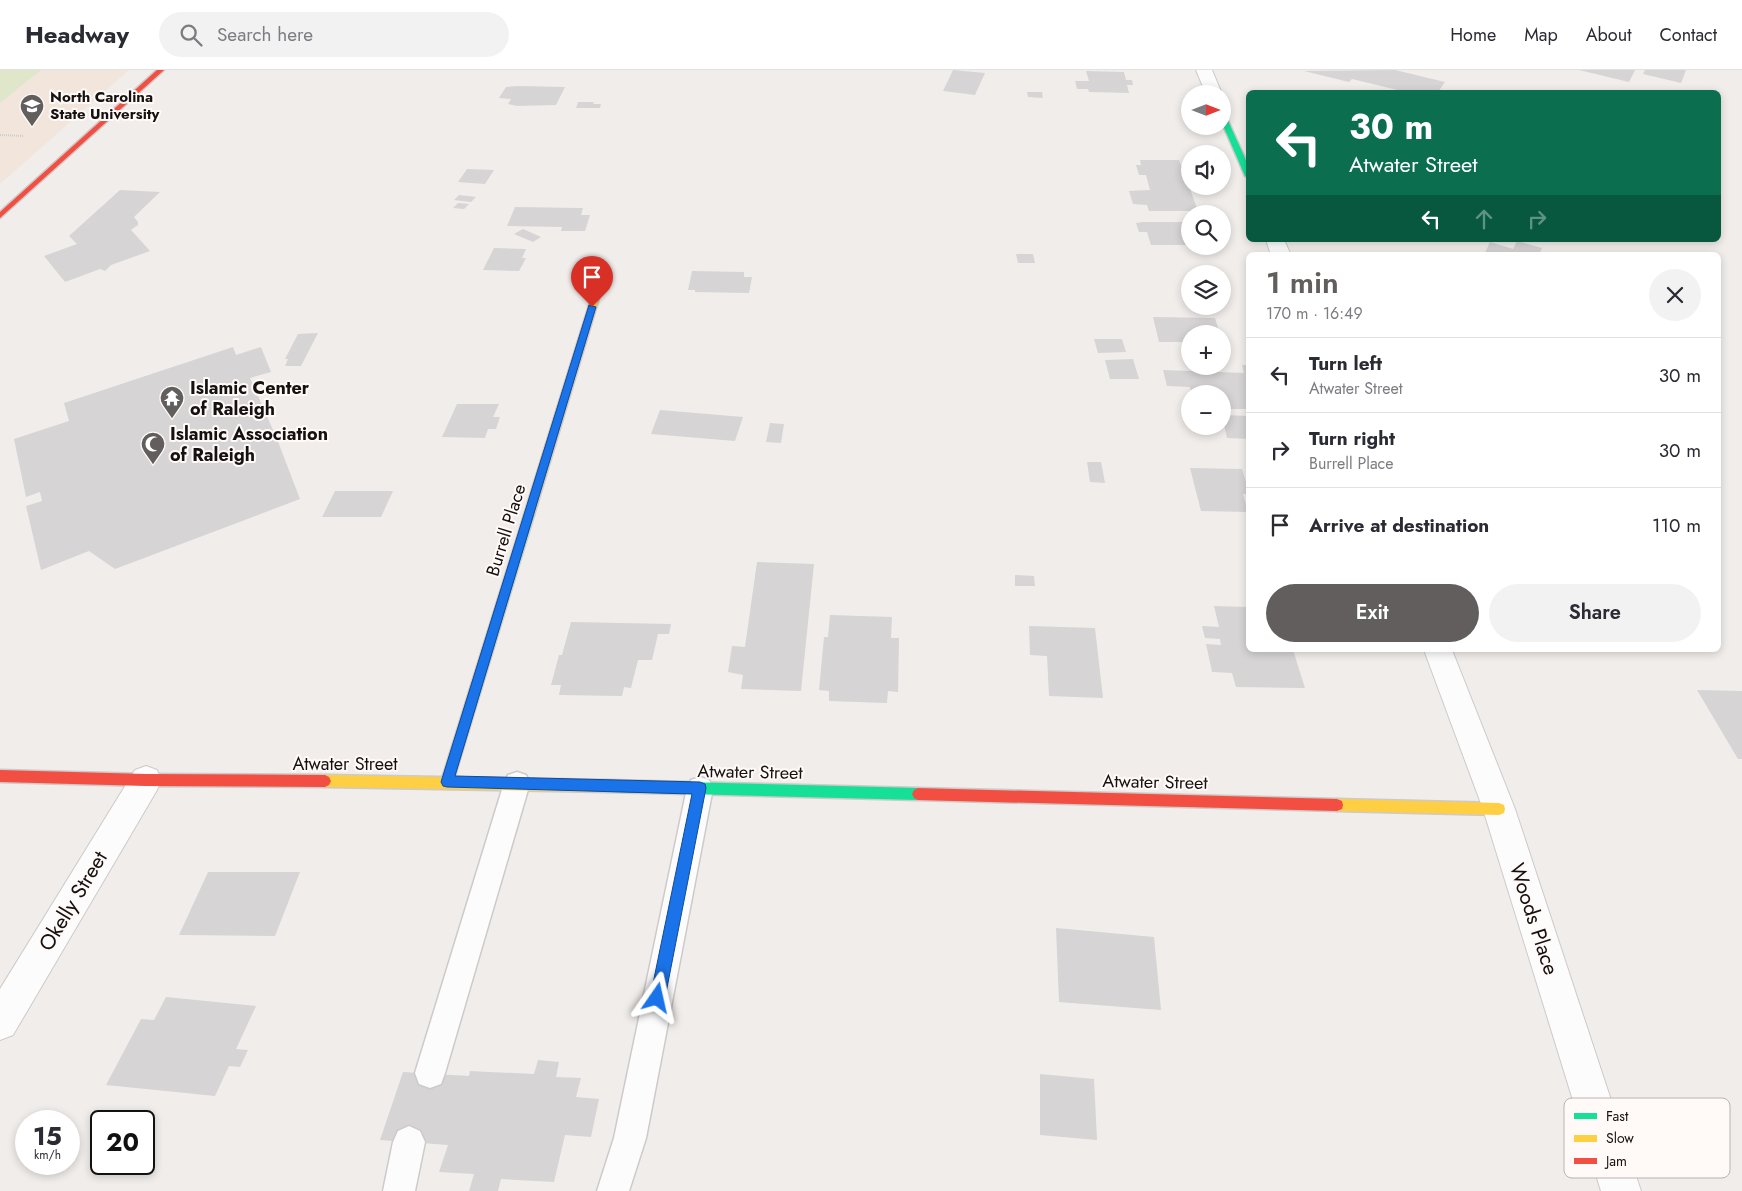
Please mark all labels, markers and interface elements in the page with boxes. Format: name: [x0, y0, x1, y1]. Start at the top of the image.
search box: [159, 12, 509, 57]
text: Headway: [25, 17, 129, 52]
icon: search: [177, 21, 205, 49]
text: Search here: [217, 21, 313, 48]
text: Home: [1450, 22, 1496, 48]
text: Map: [1524, 22, 1558, 48]
text: About: [1586, 22, 1631, 48]
text: Contact: [1659, 22, 1717, 48]
north arrow: [1181, 85, 1231, 135]
map controls: [1181, 85, 1231, 435]
place label: North Carolina State University: [50, 86, 160, 125]
school or university icon: North Carolina State University: [19, 93, 45, 127]
text: 30 m: [1349, 102, 1433, 152]
icon: left: [1266, 110, 1331, 175]
button: sound: [1181, 145, 1231, 195]
text: Atwater Street: [1349, 148, 1478, 180]
button: search: [1181, 205, 1231, 255]
icon: left: [1417, 205, 1445, 233]
icon: ahead: [1470, 205, 1498, 233]
icon: right: [1523, 205, 1551, 233]
pin: [571, 256, 613, 307]
text: 1 min: [1266, 261, 1339, 304]
icon: arrive: [578, 263, 606, 291]
button: layers: [1181, 265, 1231, 315]
button: close: [1649, 269, 1701, 321]
text: 170 m · 16:49: [1266, 302, 1363, 325]
button: +: [1181, 325, 1231, 375]
text: Turn left: [1309, 350, 1382, 377]
icon: left: [1266, 361, 1294, 389]
text: 30 m: [1659, 362, 1701, 389]
place label: Islamic Center of Raleigh: [190, 375, 310, 422]
text: Atwater Street: [1309, 377, 1403, 400]
temple icon: Islamic Center of Raleigh: [159, 385, 185, 419]
button: −: [1181, 385, 1231, 435]
place label: Islamic Association of Raleigh: [170, 421, 328, 468]
text: Turn right: [1309, 425, 1395, 452]
mosque icon: Islamic Association of Raleigh: [140, 431, 166, 465]
icon: right: [1266, 436, 1294, 464]
text: 30 m: [1659, 437, 1701, 464]
text: Burrell Place: [1309, 452, 1394, 475]
street label: Burrell Place: [480, 481, 532, 579]
icon: arrive: [1266, 511, 1294, 539]
text: Arrive at destination: [1309, 512, 1489, 539]
text: 110 m: [1652, 512, 1701, 539]
button: Exit: [1266, 584, 1479, 642]
button: Share: [1489, 584, 1701, 642]
street label: Atwater Street: [292, 751, 398, 777]
street label: Atwater Street: [697, 758, 803, 786]
street label: Atwater Street: [1102, 768, 1208, 796]
street label: Okelly Street: [31, 845, 115, 957]
street label: Woods Place: [1502, 859, 1566, 979]
position arrow: [630, 971, 682, 1023]
legend: [1564, 1098, 1730, 1178]
text: Fast: [1606, 1106, 1629, 1126]
speed limit sign: 20: [90, 1110, 155, 1175]
text: 15: [33, 1118, 62, 1154]
text: Slow: [1606, 1128, 1634, 1148]
text: km/h: [34, 1146, 61, 1164]
text: Jam: [1604, 1151, 1627, 1171]

